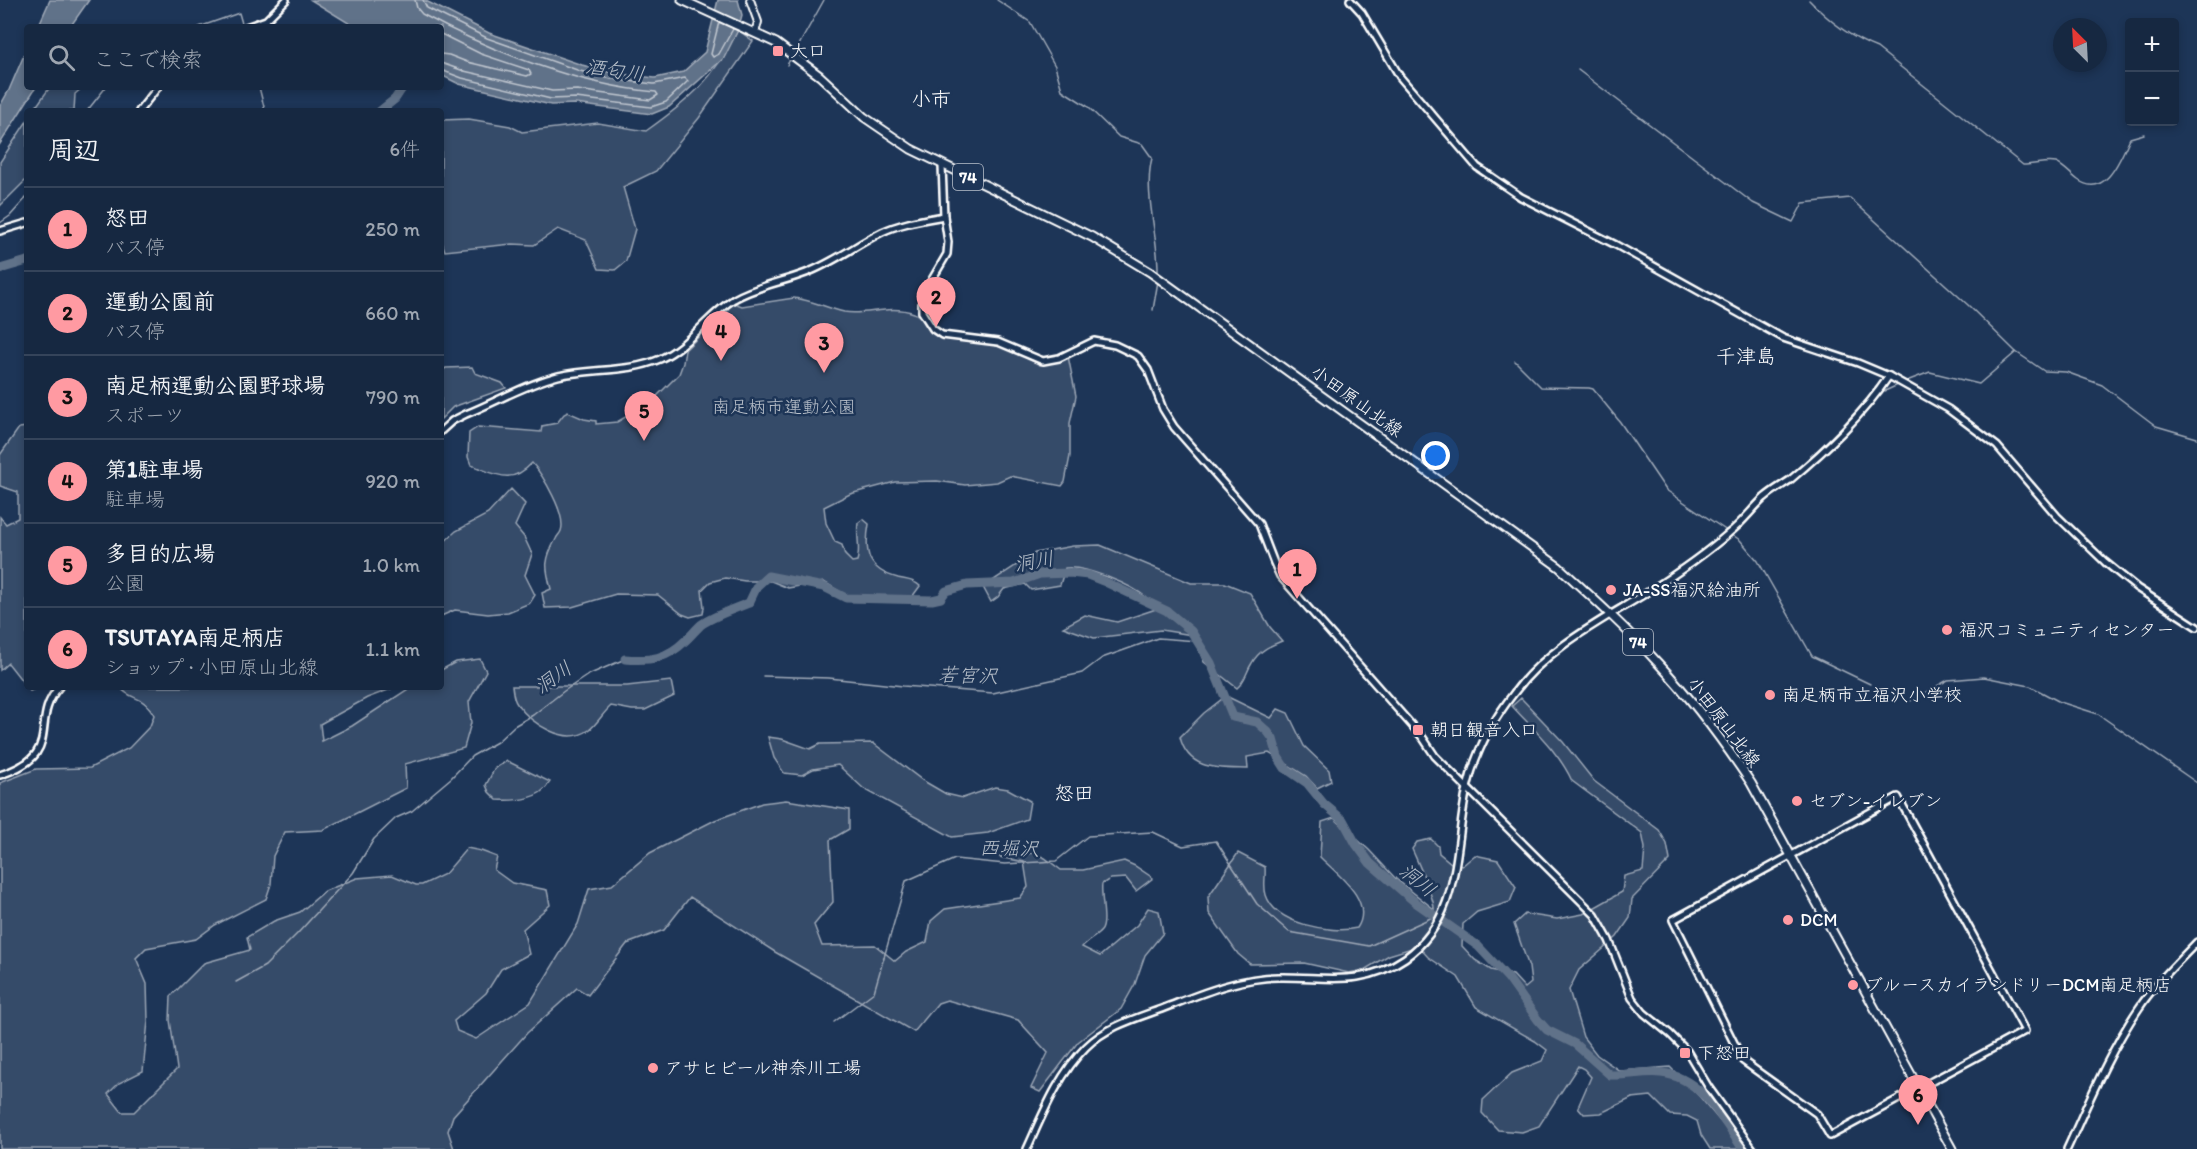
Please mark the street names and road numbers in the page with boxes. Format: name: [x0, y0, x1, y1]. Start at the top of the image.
road number: 74: [953, 164, 983, 190]
street label: 小田原山北線: [1307, 360, 1407, 442]
road number: 74: [1623, 629, 1653, 655]
street label: 小田原山北線: [1683, 672, 1765, 772]

